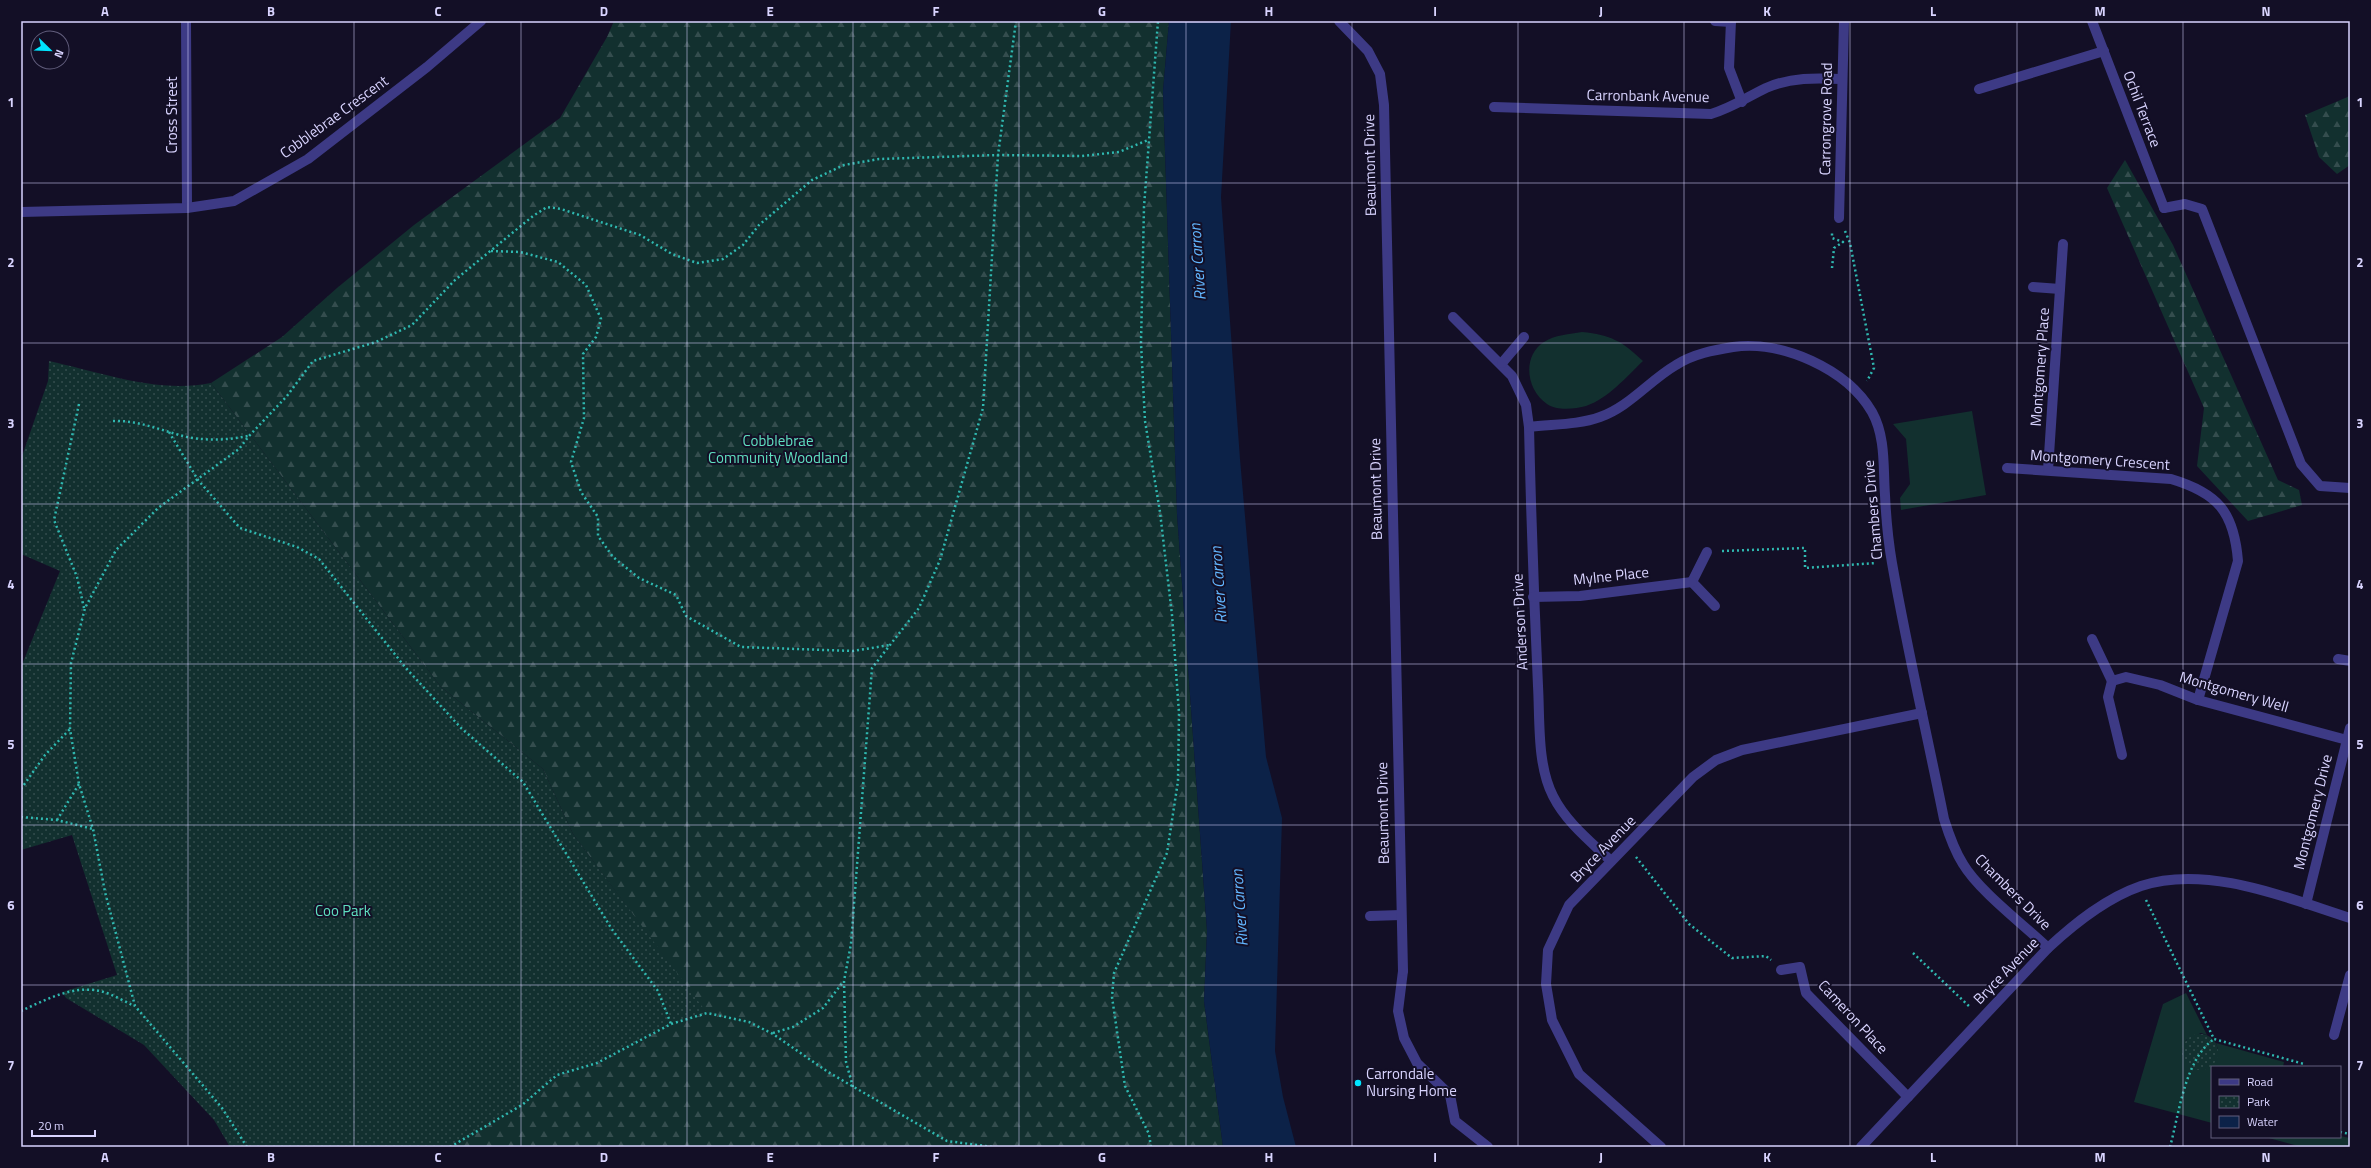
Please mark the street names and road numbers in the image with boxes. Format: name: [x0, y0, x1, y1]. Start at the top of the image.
street label: Carrongrove Road: [1813, 62, 1838, 176]
street label: Ochil Terrace: [2117, 67, 2168, 151]
street label: Cobblebrae Crescent: [275, 69, 393, 164]
street label: Cross Street: [160, 76, 183, 153]
street label: Carronbank Avenue: [1586, 83, 1710, 108]
street label: Beaumont Drive: [1357, 114, 1382, 216]
street label: Montgomery Place: [2024, 307, 2055, 427]
street label: Beaumont Drive: [1363, 438, 1388, 540]
street label: Montgomery Crescent: [2029, 443, 2171, 476]
street label: Chambers Drive: [1857, 459, 1888, 561]
street label: Mylne Place: [1572, 560, 1650, 591]
street label: Anderson Drive: [1505, 573, 1534, 671]
street label: Montgomery Well: [2177, 665, 2291, 718]
street label: Montgomery Drive: [2287, 752, 2338, 872]
street label: Beaumont Drive: [1370, 762, 1395, 864]
street label: Bryce Avenue: [1565, 810, 1641, 887]
street label: Chambers Drive: [1970, 848, 2057, 935]
street label: Bryce Avenue: [1968, 932, 2044, 1009]
street label: Cameron Place: [1813, 974, 1894, 1059]

